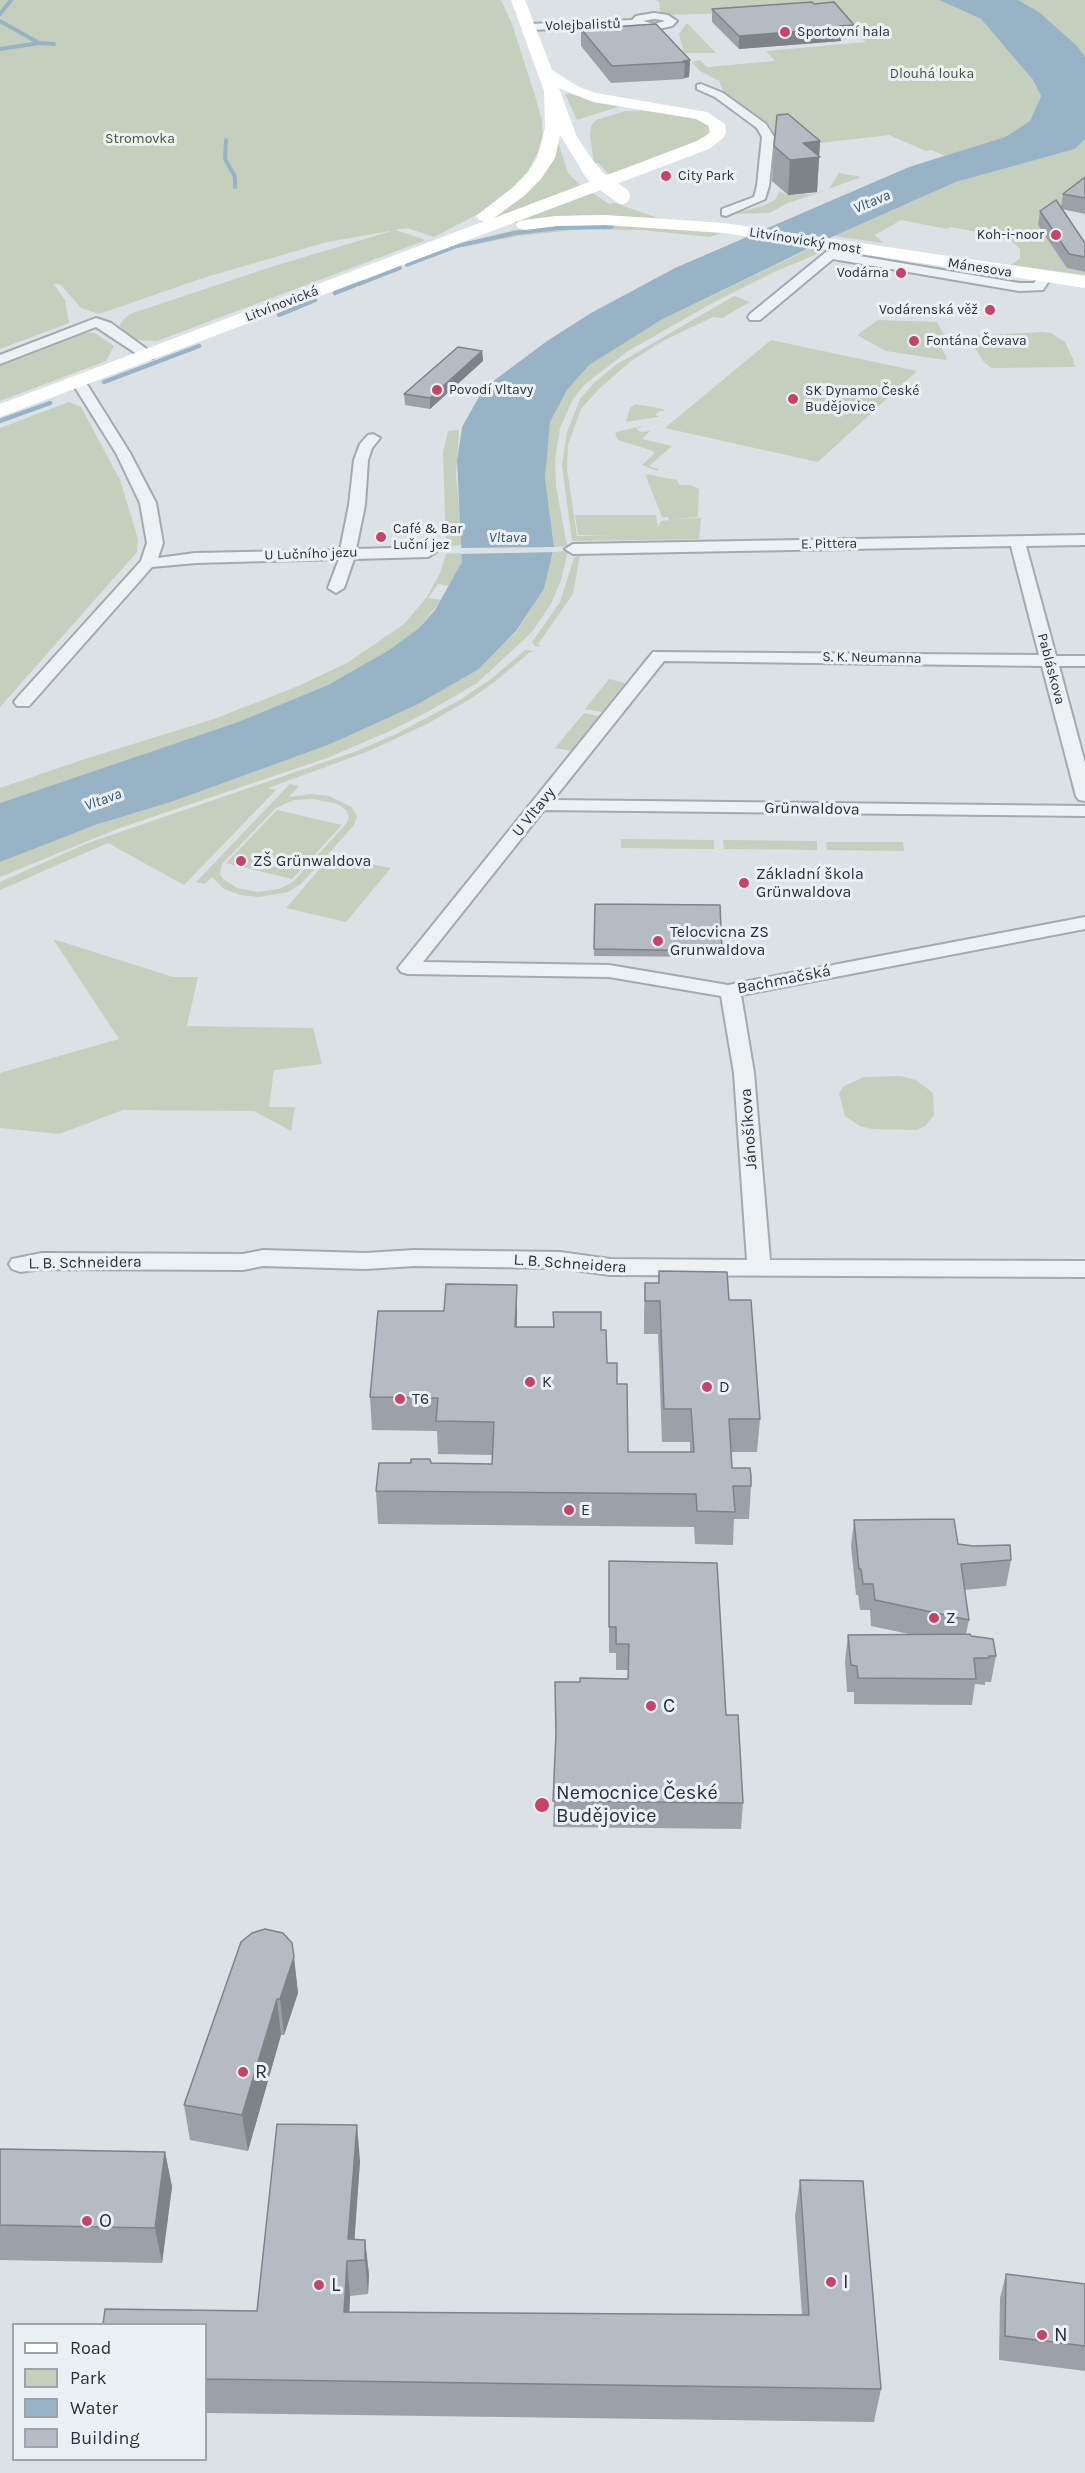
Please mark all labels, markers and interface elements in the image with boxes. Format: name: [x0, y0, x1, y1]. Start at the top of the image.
street label: Volejbalistů: [545, 15, 621, 35]
place label: Sportovní hala: [797, 24, 890, 40]
marker: Sportovní hala: [778, 25, 792, 39]
park label: Dlouhá louka: [890, 66, 974, 82]
park label: Stromovka: [105, 131, 175, 147]
place label: City Park: [678, 168, 734, 184]
marker: City Park: [659, 169, 673, 183]
water label: Vltava: [851, 186, 893, 218]
street label: Litvínovický most: [748, 224, 862, 258]
place label: Koh-i-noor: [977, 227, 1044, 243]
marker: Koh-i-noor: [1049, 228, 1063, 242]
street label: Mánesova: [947, 255, 1013, 281]
place label: Vodárna: [837, 265, 889, 281]
marker: Vodárna: [894, 266, 908, 280]
street label: Litvínovická: [243, 282, 321, 326]
place label: Vodárenská věž: [879, 302, 978, 318]
marker: Vodárenská věž: [983, 303, 997, 317]
place label: Fontána Čevava: [926, 333, 1027, 349]
marker: Fontána Čevava: [907, 334, 921, 348]
place label: Povodí Vltavy: [449, 382, 533, 398]
marker: Povodí Vltavy: [430, 383, 444, 397]
place label: SK Dynamo České Budějovice: [805, 383, 919, 416]
marker: SK Dynamo České Budějovice: [786, 392, 800, 406]
place label: Café & Bar Luční jez: [393, 521, 462, 554]
water label: Vltava: [489, 529, 527, 547]
marker: Café & Bar Luční jez: [374, 530, 388, 544]
street label: E. Pittera: [801, 535, 857, 553]
street label: U Lučního jezu: [264, 544, 358, 564]
street label: Pabláskova: [1033, 632, 1069, 706]
street label: S. K. Neumanna: [822, 649, 922, 667]
street label: U Vltavy: [508, 783, 560, 841]
water label: Vltava: [82, 785, 124, 815]
street label: Grünwaldova: [764, 799, 860, 819]
place label: ZŠ Grünwaldova: [253, 851, 371, 871]
marker: ZŠ Grünwaldova: [234, 854, 248, 868]
place label: Základní škola Grünwaldova: [756, 864, 864, 902]
marker: Základní škola Grünwaldova: [737, 876, 751, 890]
place label: Telocvicna ZS Grunwaldova: [670, 922, 769, 960]
marker: Telocvicna ZS Grunwaldova: [651, 934, 665, 948]
street label: Bachmačská: [736, 962, 832, 998]
street label: Jánošíkova: [737, 1088, 761, 1170]
street label: L. B. Schneidera: [513, 1250, 627, 1278]
street label: L. B. Schneidera: [28, 1252, 142, 1274]
place label: K: [542, 1372, 552, 1392]
marker: K: [523, 1375, 537, 1389]
place label: D: [719, 1377, 730, 1397]
marker: D: [700, 1380, 714, 1394]
place label: T6: [412, 1389, 429, 1409]
marker: T6: [393, 1392, 407, 1406]
place label: E: [581, 1500, 590, 1520]
marker: E: [562, 1503, 576, 1517]
place label: Z: [946, 1608, 955, 1628]
marker: Z: [927, 1611, 941, 1625]
place label: C: [663, 1694, 675, 1718]
marker: C: [644, 1699, 658, 1713]
place label: Nemocnice České Budějovice: [556, 1781, 718, 1828]
marker: Nemocnice České Budějovice: [533, 1796, 551, 1814]
place label: R: [255, 2060, 267, 2084]
marker: R: [236, 2065, 250, 2079]
place label: O: [99, 2209, 112, 2233]
marker: O: [80, 2214, 94, 2228]
place label: I: [843, 2270, 849, 2294]
place label: L: [331, 2273, 340, 2297]
marker: I: [824, 2275, 838, 2289]
marker: L: [312, 2278, 326, 2292]
legend: [12, 2323, 207, 2461]
place label: N: [1054, 2323, 1068, 2347]
marker: N: [1035, 2328, 1049, 2342]
text: Road: [70, 2337, 111, 2359]
text: Park: [70, 2367, 107, 2389]
text: Water: [70, 2397, 118, 2419]
text: Building: [70, 2427, 140, 2449]

